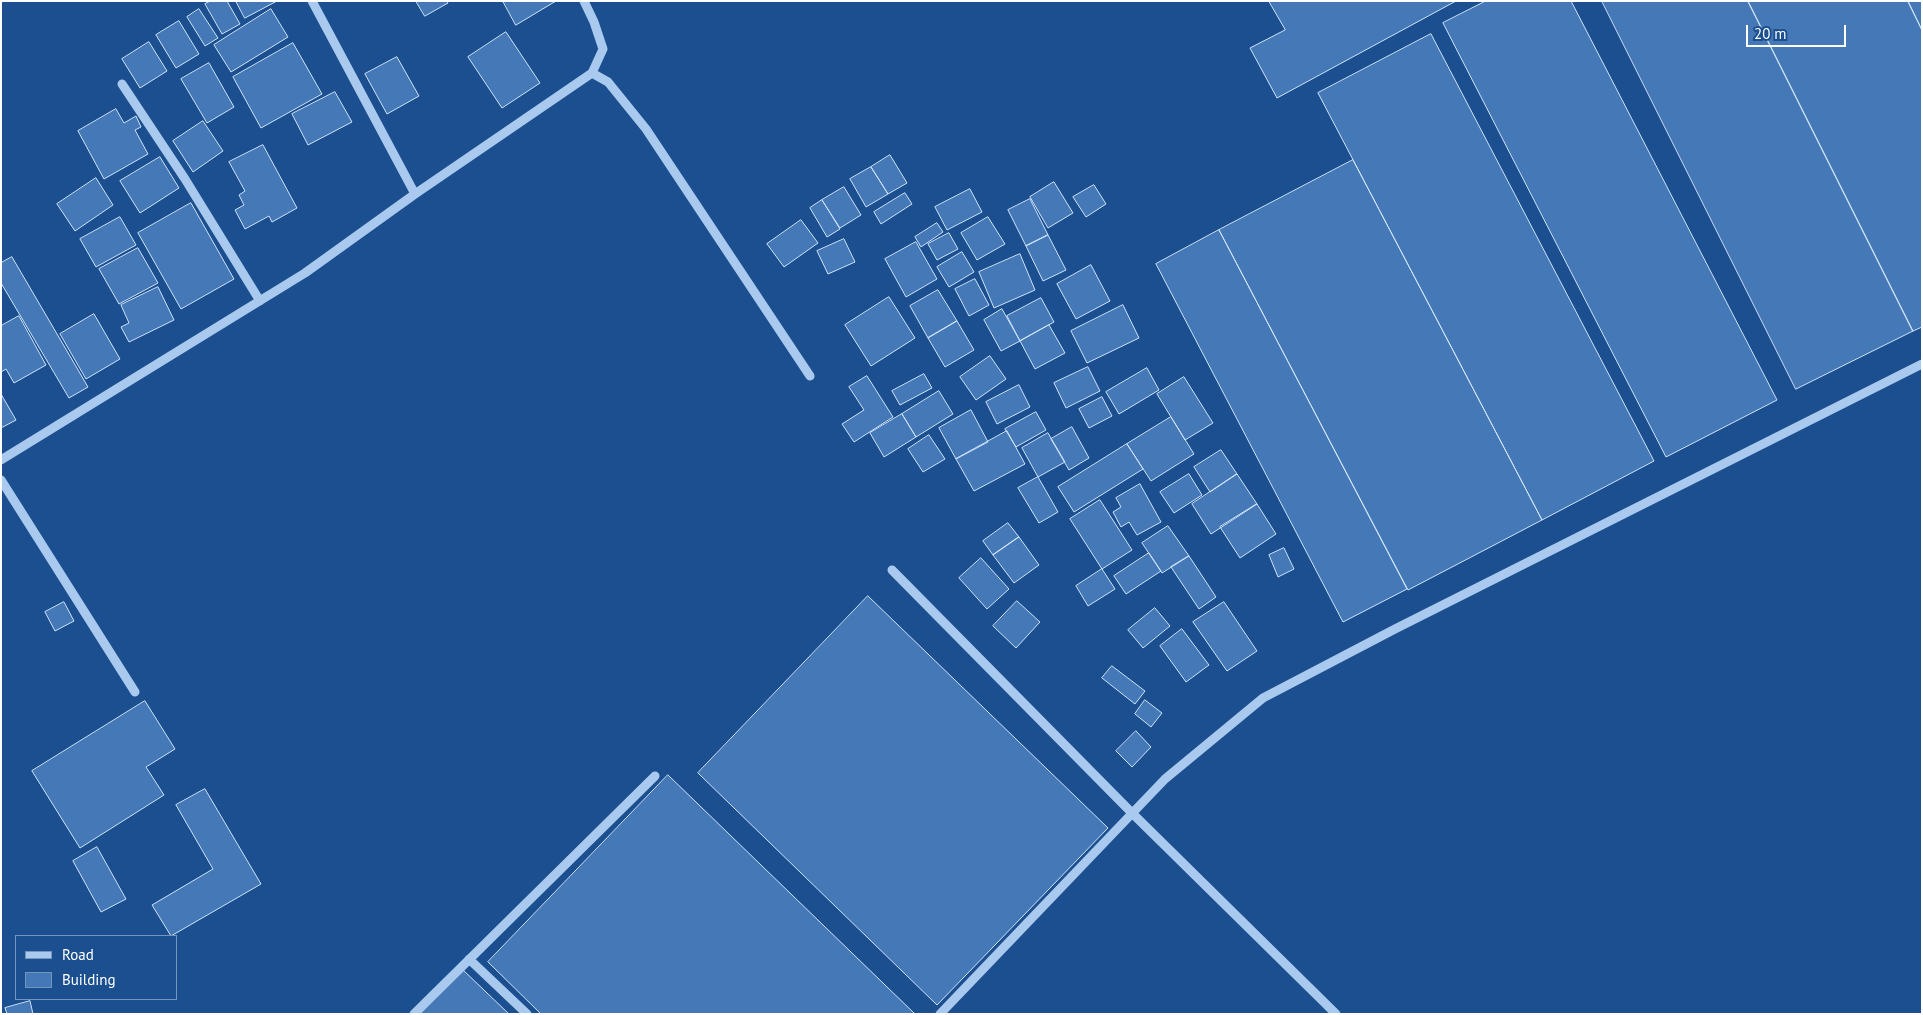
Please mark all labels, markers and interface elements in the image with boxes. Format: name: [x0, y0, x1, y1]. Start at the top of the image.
scale bar: [1748, 15, 1848, 47]
text: 20 m: [1754, 24, 1787, 43]
legend: [15, 935, 178, 1000]
text: Road: [62, 945, 94, 964]
text: Building: [62, 970, 116, 989]

